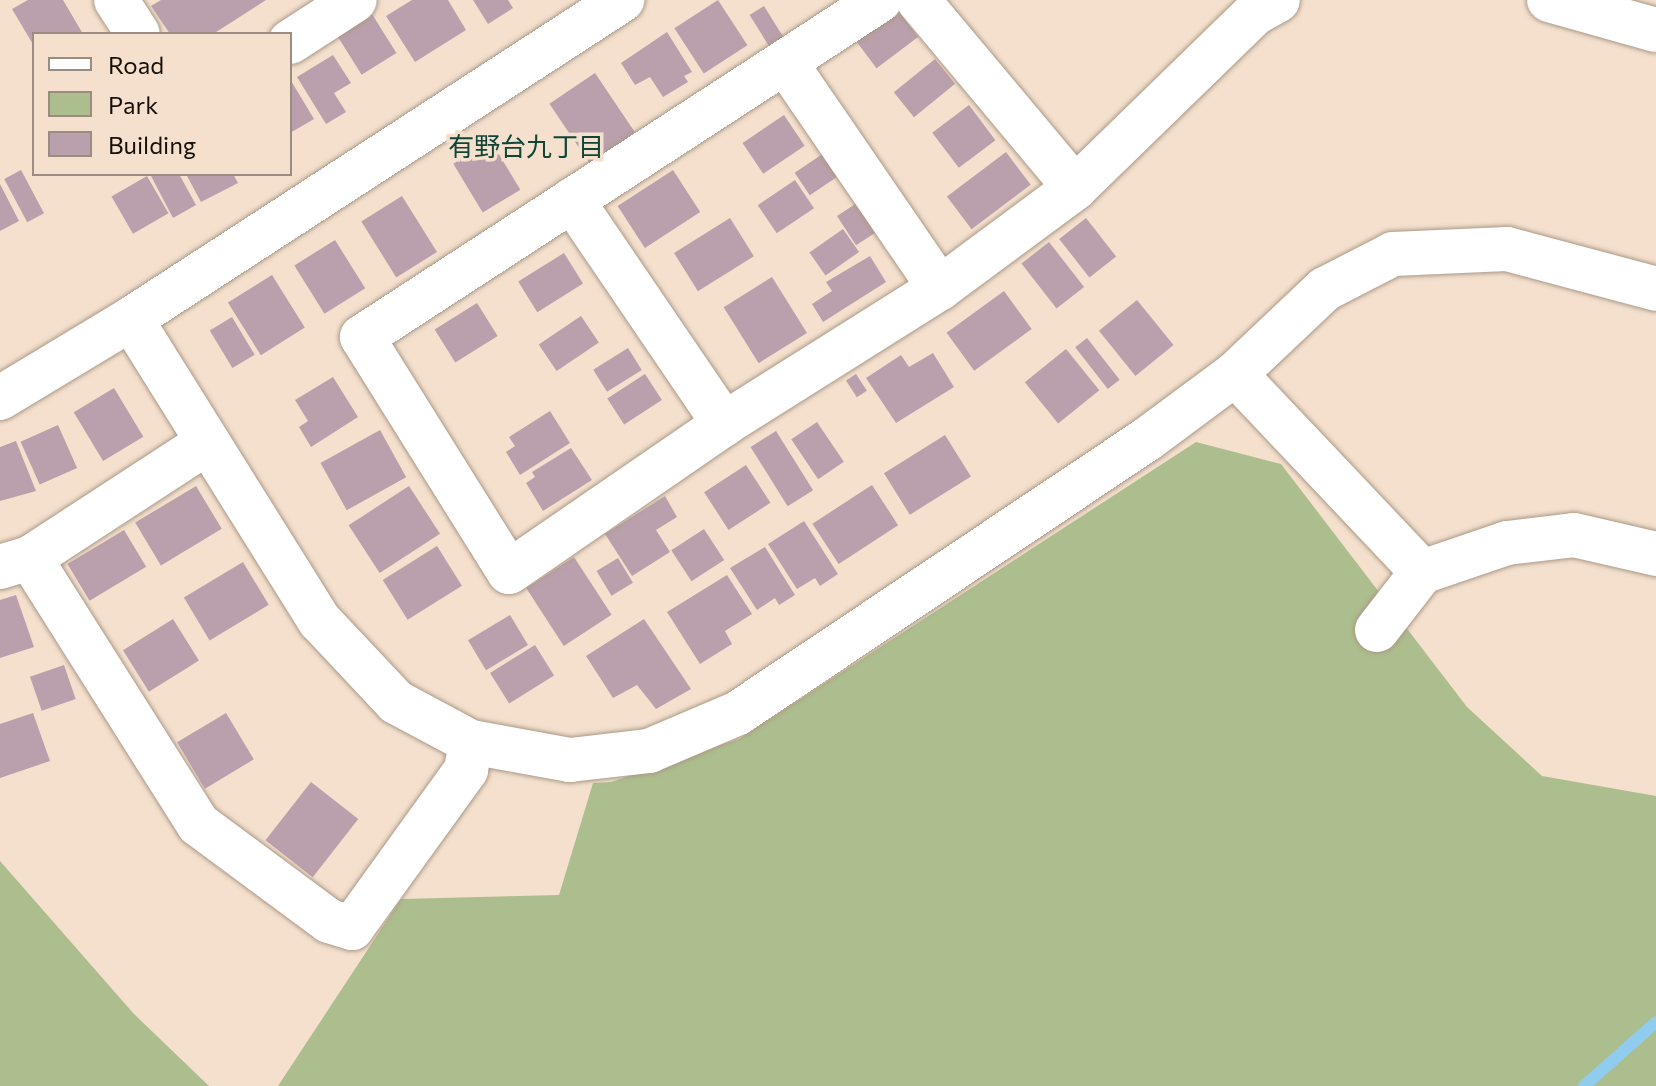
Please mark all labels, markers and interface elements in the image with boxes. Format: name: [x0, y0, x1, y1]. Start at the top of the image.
legend: [32, 32, 292, 176]
text: Road: [108, 50, 164, 79]
text: Park: [108, 90, 158, 119]
text: Building: [108, 130, 196, 159]
district label: 有野台九丁目: [448, 130, 604, 162]

